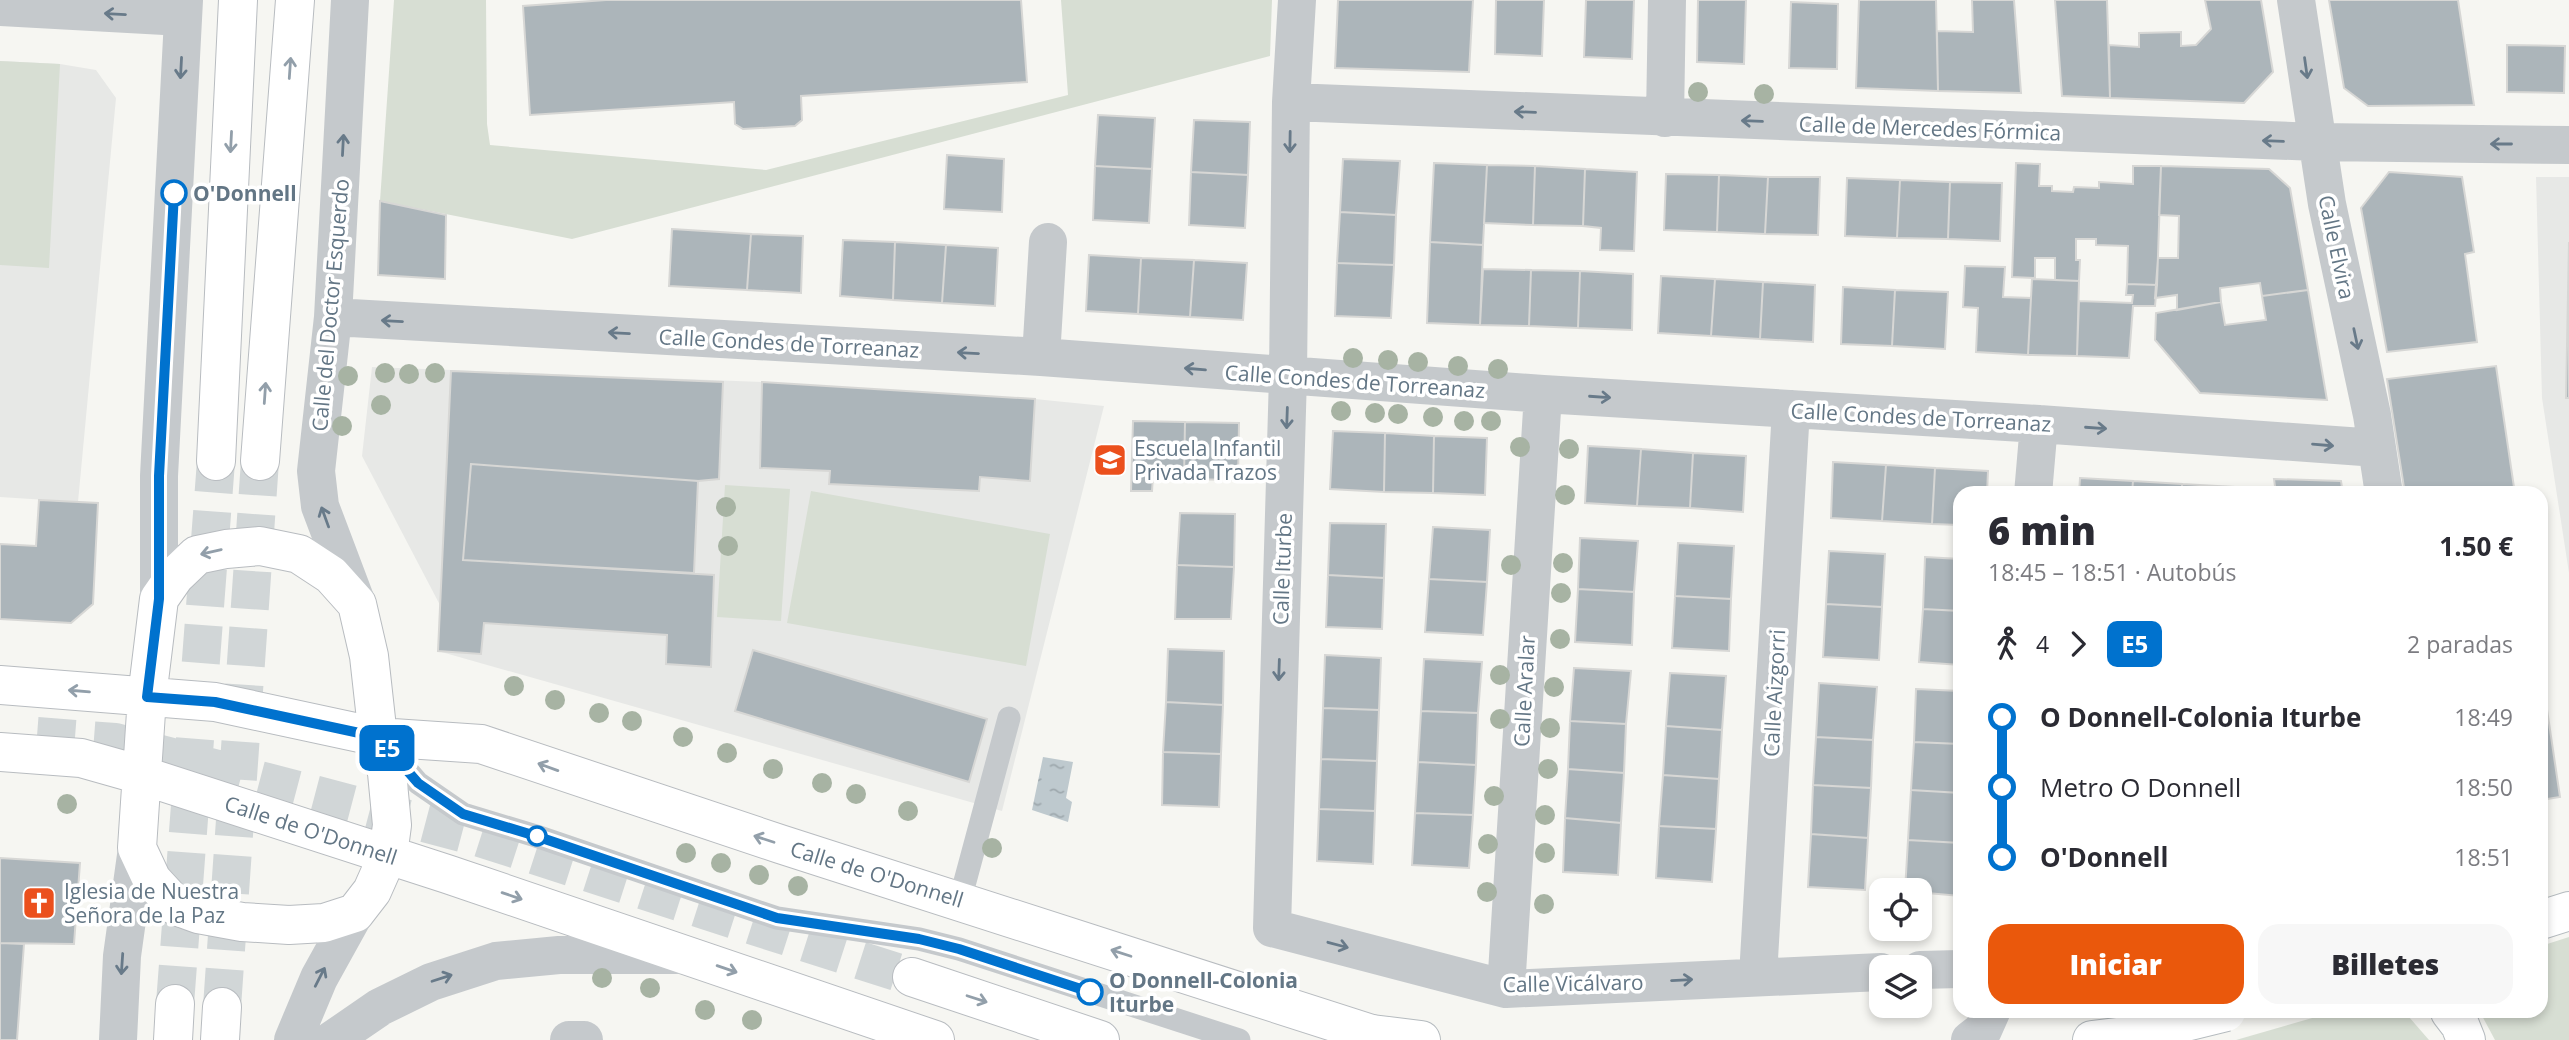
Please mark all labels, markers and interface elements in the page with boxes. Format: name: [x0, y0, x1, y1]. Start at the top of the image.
one-way arrow: [104, 7, 127, 20]
one-way arrow: [174, 56, 187, 79]
one-way arrow: [2300, 56, 2313, 78]
one-way arrow: [284, 58, 297, 80]
one-way arrow: [1514, 105, 1537, 118]
street label: Calle de Mercedes Fórmica: [1798, 109, 2062, 147]
one-way arrow: [1741, 114, 1764, 127]
one-way arrow: [225, 130, 238, 153]
one-way arrow: [1283, 130, 1297, 153]
one-way arrow: [337, 134, 350, 157]
one-way arrow: [2262, 134, 2285, 147]
one-way arrow: [2490, 137, 2513, 151]
street label: Calle del Doctor Esquerdo: [305, 178, 355, 432]
place label: O'Donnell: [193, 179, 297, 207]
marker: O'Donnell: [161, 180, 187, 206]
street label: Calle Elvira: [2312, 192, 2362, 302]
one-way arrow: [381, 314, 404, 327]
street label: Calle Condes de Torreanaz: [658, 322, 920, 364]
one-way arrow: [608, 327, 631, 340]
one-way arrow: [2349, 327, 2363, 350]
one-way arrow: [957, 346, 980, 359]
street label: Calle Condes de Torreanaz: [1224, 358, 1486, 404]
one-way arrow: [1185, 362, 1207, 375]
one-way arrow: [259, 382, 272, 405]
one-way arrow: [1589, 391, 1612, 404]
street label: Calle Condes de Torreanaz: [1790, 396, 2052, 438]
one-way arrow: [1280, 406, 1293, 429]
one-way arrow: [2085, 422, 2107, 435]
place label: Escuela Infantil Privada Trazos: [1134, 434, 1281, 486]
one-way arrow: [2311, 439, 2334, 452]
school or university icon: Escuela Infantil Privada Trazos: [1091, 441, 1129, 479]
text: 6 min: [1988, 504, 2096, 556]
one-way arrow: [317, 507, 330, 529]
street label: Calle Iturbe: [1266, 512, 1298, 626]
text: 1.50 €: [2439, 528, 2513, 564]
one-way arrow: [200, 546, 223, 559]
text: 18:45 – 18:51 · Autobús: [1988, 556, 2237, 588]
icon: walk: [1988, 625, 2026, 663]
icon: forward: [2059, 625, 2097, 663]
text: E5: [2121, 627, 2148, 660]
text: 4: [2036, 628, 2049, 660]
text: 2 paradas: [2407, 628, 2513, 660]
street label: Calle Aizgorri: [1757, 629, 1791, 757]
street label: Calle Aralar: [1507, 634, 1541, 748]
one-way arrow: [1273, 658, 1286, 681]
one-way arrow: [68, 684, 91, 697]
text: O Donnell-Colonia Iturbe: [2040, 699, 2361, 735]
text: 18:49: [2454, 701, 2513, 733]
line badge: E5: [356, 725, 418, 771]
text: E5: [373, 731, 401, 764]
one-way arrow: [537, 760, 559, 772]
text: Metro O Donnell: [2040, 769, 2241, 805]
text: 18:50: [2454, 771, 2513, 803]
street label: Calle de O'Donnell: [221, 789, 401, 871]
unlabelled marker: [527, 826, 547, 846]
one-way arrow: [753, 831, 775, 844]
street label: Calle de O'Donnell: [787, 834, 967, 914]
text: O'Donnell: [2040, 839, 2168, 875]
text: 18:51: [2454, 841, 2513, 873]
place label: Iglesia de Nuestra Señora de la Paz: [64, 877, 239, 929]
map controls: [1869, 878, 1932, 1018]
button: locate: [1869, 878, 1932, 941]
church icon: Iglesia de Nuestra Señora de la Paz: [20, 884, 58, 922]
one-way arrow: [501, 890, 523, 903]
button: Iniciar: [1988, 924, 2244, 1004]
button: Billetes: [2258, 924, 2513, 1004]
one-way arrow: [1326, 939, 1348, 952]
one-way arrow: [1110, 945, 1132, 958]
one-way arrow: [115, 953, 128, 976]
button: layers: [1869, 955, 1932, 1018]
one-way arrow: [716, 964, 738, 976]
place label: O Donnell-Colonia Iturbe: [1109, 966, 1298, 1018]
one-way arrow: [313, 967, 327, 988]
street label: Calle Vicálvaro: [1502, 968, 1644, 998]
one-way arrow: [431, 971, 453, 984]
one-way arrow: [1670, 973, 1693, 986]
marker: O Donnell-Colonia Iturbe: [1077, 979, 1103, 1005]
one-way arrow: [965, 994, 987, 1006]

